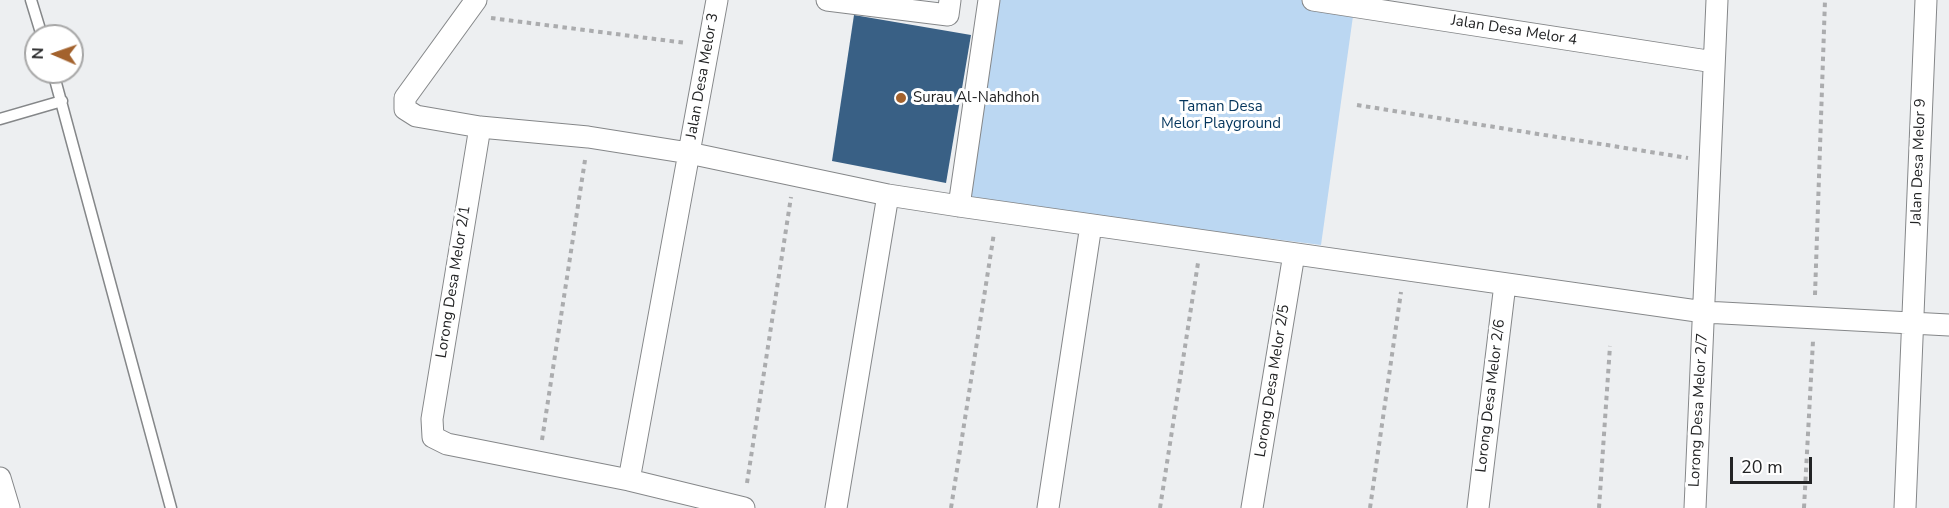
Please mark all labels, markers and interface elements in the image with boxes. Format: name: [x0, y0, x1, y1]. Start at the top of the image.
street label: Jalan Desa Melor 3: [683, 12, 723, 140]
street label: Jalan Desa Melor 4: [1450, 12, 1578, 50]
north arrow: [24, 24, 84, 84]
text: N: [27, 47, 49, 60]
place label: Surau Al-Nahdhoh: [913, 89, 1039, 107]
marker: Surau Al-Nahdhoh: [894, 91, 908, 105]
park label: Taman Desa Melor Playground: [1161, 98, 1281, 133]
street label: Jalan Desa Melor 9: [1908, 98, 1930, 226]
street label: Lorong Desa Melor 2/1: [433, 204, 475, 360]
street label: Lorong Desa Melor 2/5: [1252, 303, 1294, 459]
street label: Lorong Desa Melor 2/6: [1473, 318, 1509, 474]
street label: Lorong Desa Melor 2/7: [1686, 332, 1712, 488]
scale bar: [1733, 445, 1816, 483]
text: 20 m: [1741, 455, 1783, 479]

